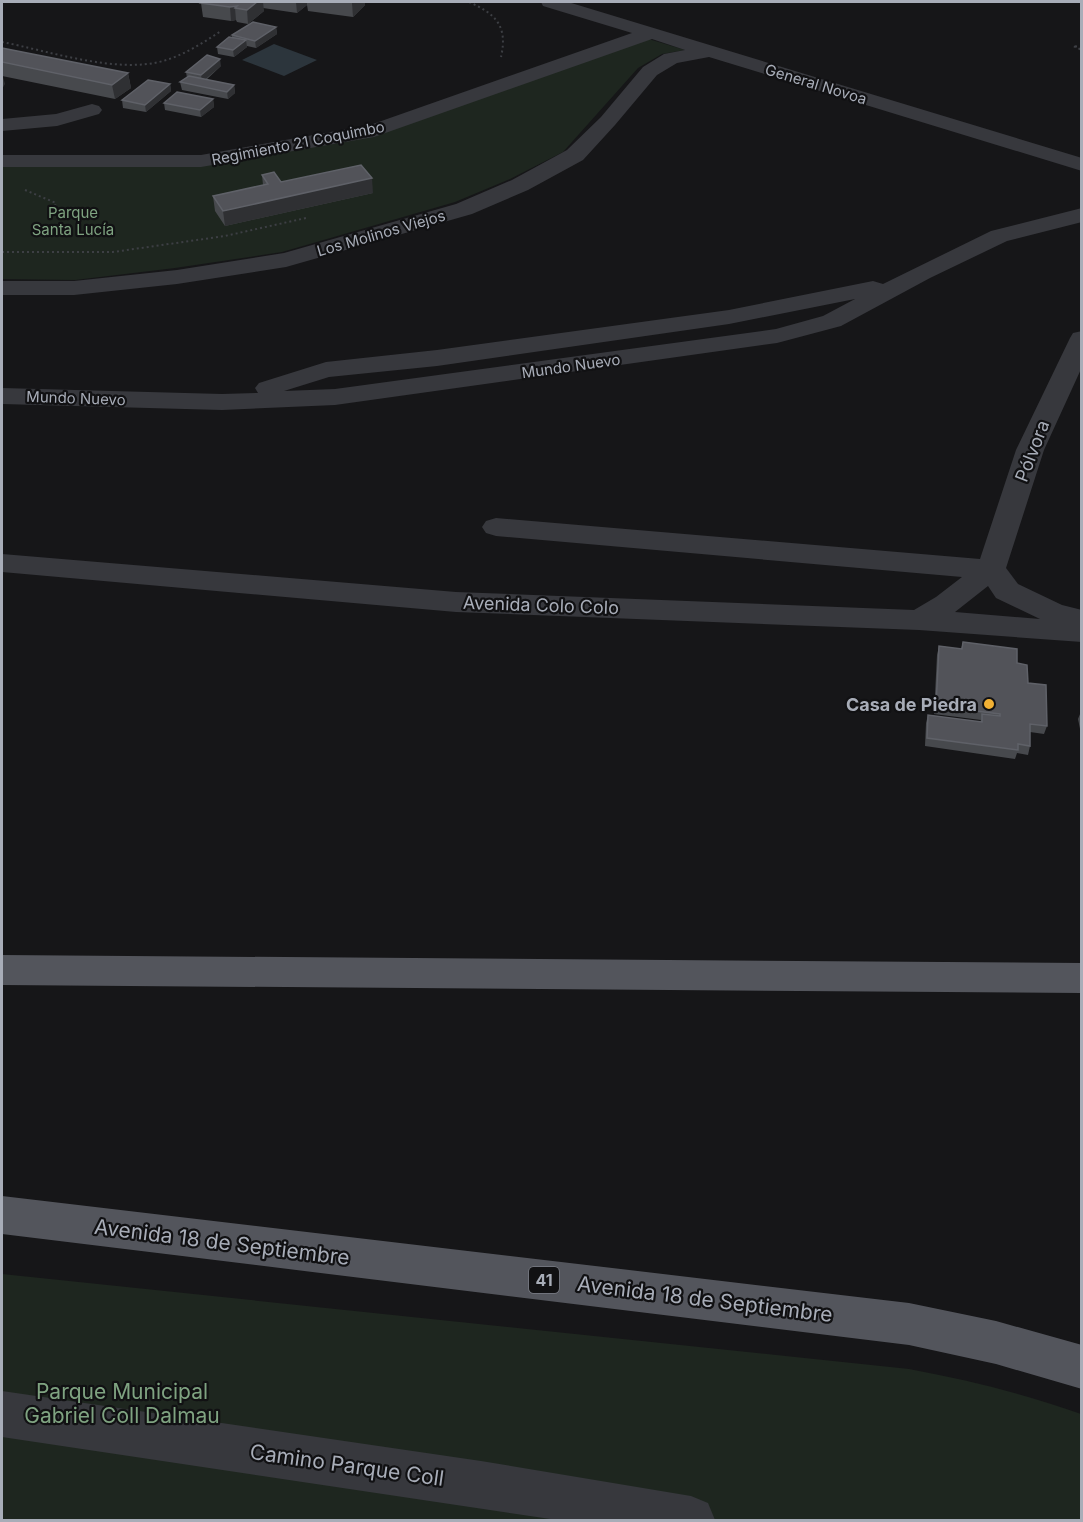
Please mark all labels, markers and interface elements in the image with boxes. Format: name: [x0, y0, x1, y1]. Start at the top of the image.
street label: General Novoa: [763, 60, 869, 108]
street label: Regimiento 21 Coquimbo: [210, 117, 386, 169]
park label: Parque Santa Lucía: [32, 203, 114, 239]
street label: Los Molinos Viejos: [315, 206, 447, 260]
street label: Mundo Nuevo: [520, 350, 622, 382]
street label: Mundo Nuevo: [26, 387, 126, 409]
street label: Pólvora: [1011, 417, 1053, 485]
street label: Avenida Colo Colo: [463, 592, 619, 618]
place label: Casa de Piedra: [846, 694, 977, 715]
marker: Casa de Piedra: [982, 697, 996, 711]
street label: Avenida 18 de Septiembre: [93, 1214, 351, 1270]
road number: 41: [529, 1267, 559, 1293]
street label: Avenida 18 de Septiembre: [576, 1271, 834, 1327]
park label: Parque Municipal Gabriel Coll Dalmau: [24, 1379, 220, 1428]
street label: Camino Parque Coll: [248, 1439, 446, 1491]

